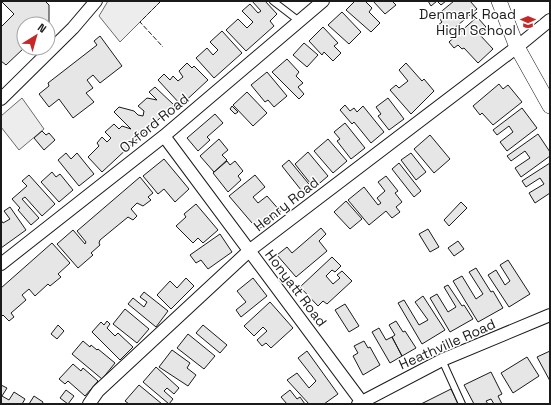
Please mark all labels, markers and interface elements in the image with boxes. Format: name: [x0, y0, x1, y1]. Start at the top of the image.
place label: Denmark Road High School: [419, 5, 516, 39]
school or university icon: Denmark Road High School: [519, 13, 537, 31]
north arrow: [16, 16, 56, 56]
text: N: [35, 20, 49, 36]
street label: Oxford Road: [116, 90, 192, 156]
street label: Henry Road: [250, 173, 322, 235]
street label: Honyatt Road: [261, 246, 331, 330]
street label: Heathville Road: [396, 315, 498, 373]

